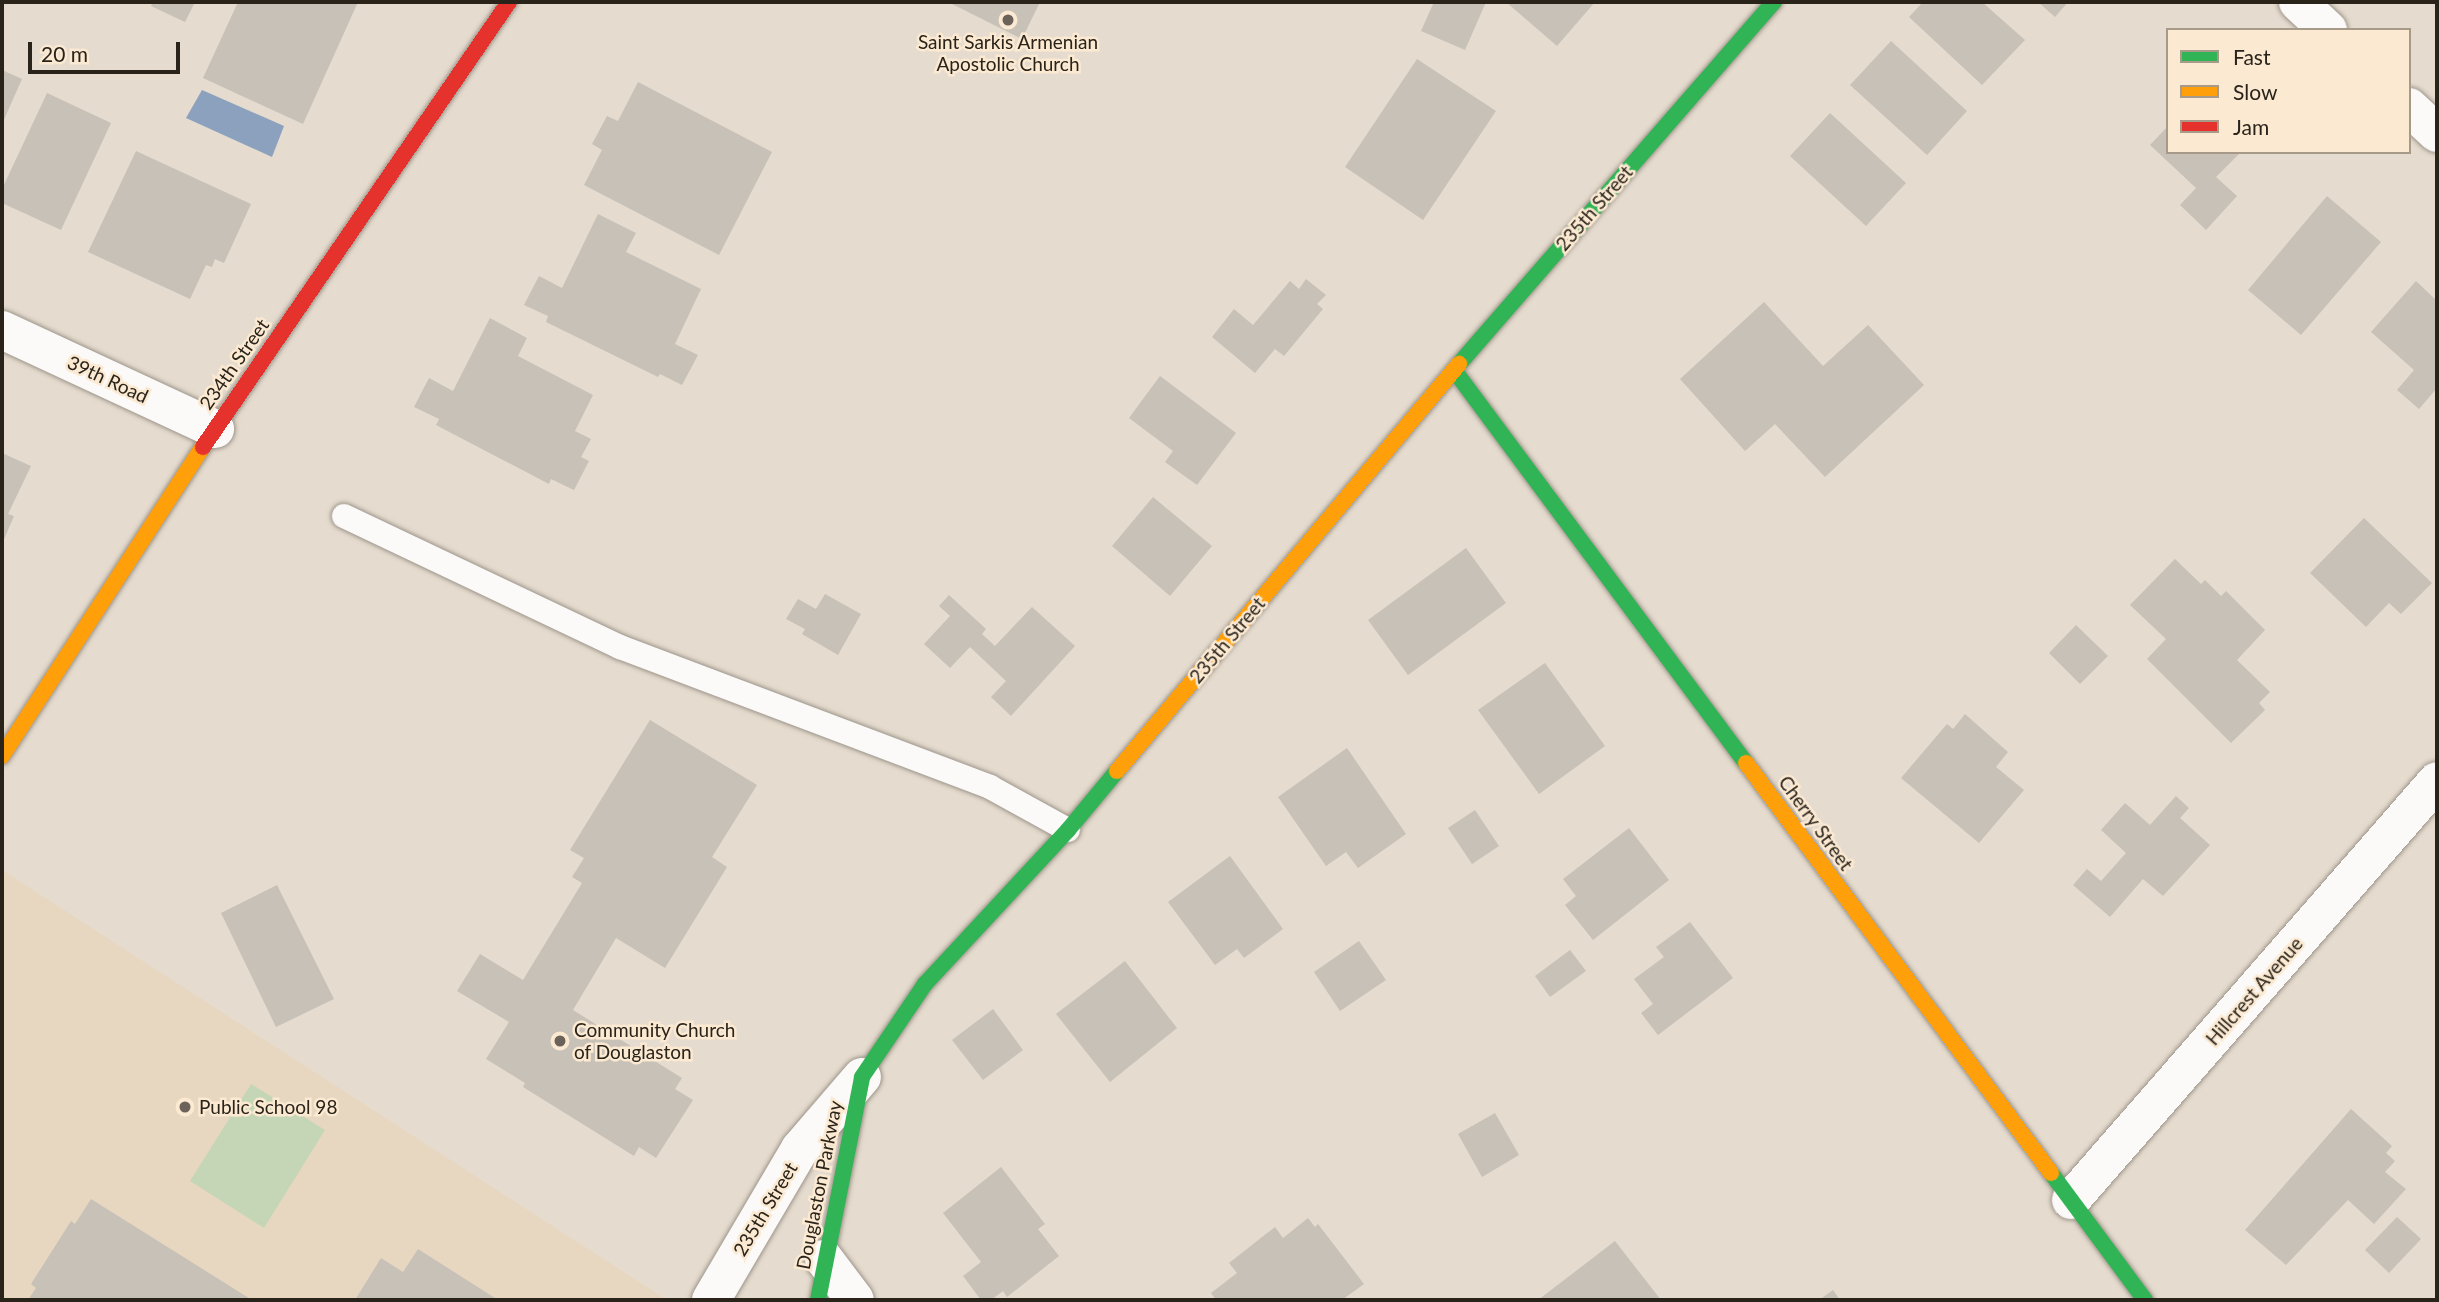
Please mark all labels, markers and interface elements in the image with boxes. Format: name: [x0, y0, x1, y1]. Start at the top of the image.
marker: Saint Sarkis Armenian Apostolic Church: [1000, 12, 1016, 28]
scale bar: [32, 28, 184, 72]
legend: [2166, 28, 2411, 154]
place label: Saint Sarkis Armenian Apostolic Church: [918, 31, 1098, 75]
text: 20 m: [41, 41, 88, 66]
text: Fast: [2233, 44, 2270, 69]
text: Slow: [2233, 79, 2277, 104]
text: Jam: [2233, 114, 2269, 139]
street label: 235th Street: [1551, 161, 1637, 255]
street label: 234th Street: [194, 314, 274, 414]
street label: 39th Road: [64, 350, 152, 408]
street label: 235th Street: [1184, 592, 1270, 688]
street label: Cherry Street: [1774, 771, 1858, 875]
street label: Hillcrest Avenue: [2201, 932, 2307, 1050]
place label: Community Church of Douglaston: [574, 1019, 736, 1063]
marker: Community Church of Douglaston: [552, 1033, 568, 1049]
place label: Public School 98: [199, 1096, 337, 1118]
marker: Public School 98: [177, 1099, 193, 1115]
street label: Douglaston Parkway: [791, 1099, 847, 1271]
street label: 235th Street: [728, 1158, 802, 1260]

